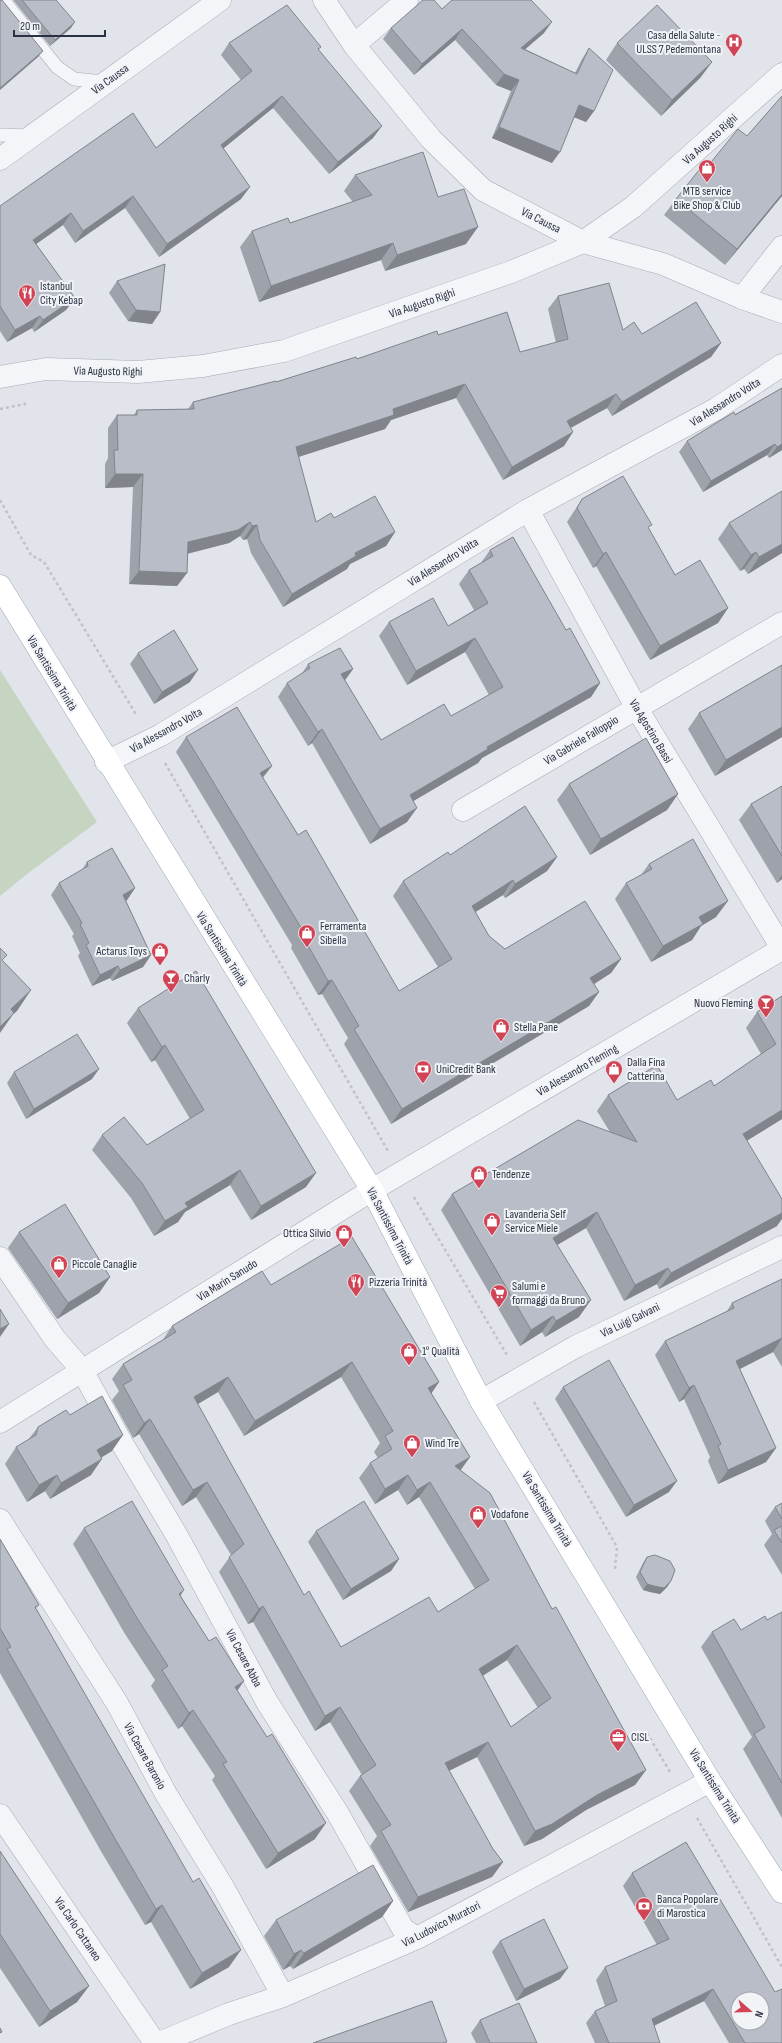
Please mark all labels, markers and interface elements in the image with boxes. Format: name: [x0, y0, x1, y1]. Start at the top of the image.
scale bar: [14, 12, 105, 38]
text: 20 m: [20, 19, 40, 34]
place label: Casa della Salute - ULSS 7 Pedemontana: [636, 28, 721, 57]
hospital icon: Casa della Salute - ULSS 7 Pedemontana: [724, 32, 744, 57]
street label: Via Caussa: [89, 61, 132, 98]
street label: Via Augusto Righi: [680, 111, 741, 168]
shop icon: MTB service Bike Shop & Club: [697, 158, 717, 183]
place label: MTB service Bike Shop & Club: [674, 184, 740, 213]
street label: Via Caussa: [518, 204, 563, 237]
place label: Istanbul City Kebap: [40, 279, 83, 308]
restaurant icon: Istanbul City Kebap: [17, 283, 37, 308]
street label: Via Augusto Righi: [387, 285, 457, 322]
street label: Via Augusto Righi: [73, 363, 143, 380]
street label: Via Alessandro Volta: [687, 375, 764, 430]
street label: Via Alessandro Volta: [405, 535, 482, 590]
street label: Via Santissima Trinità: [23, 633, 80, 714]
street label: Via Agostino Bassi: [626, 696, 676, 766]
street label: Via Alessandro Volta: [127, 704, 205, 756]
street label: Via Gabriele Falloppio: [541, 712, 621, 769]
street label: Via Santissima Trinità: [193, 909, 251, 990]
place label: Ferramenta Sibella: [320, 919, 367, 948]
shop icon: Ferramenta Sibella: [297, 923, 317, 948]
shop icon: Actarus Toys: [150, 941, 170, 966]
place label: Actarus Toys: [95, 944, 147, 959]
bar icon: Charly: [161, 968, 181, 993]
place label: Charly: [184, 971, 210, 986]
bar icon: Nuovo Fleming: [756, 993, 776, 1018]
place label: Nuovo Fleming: [694, 996, 753, 1011]
shop icon: Stella Pane: [491, 1017, 511, 1042]
place label: Stella Pane: [514, 1020, 558, 1035]
street label: Via Alessandro Fleming: [534, 1041, 621, 1100]
place label: Dalla Fina Catterina: [627, 1055, 666, 1084]
bank icon: UniCredit Bank: [413, 1059, 433, 1084]
shop icon: Dalla Fina Catterina: [604, 1059, 624, 1084]
place label: UniCredit Bank: [436, 1062, 496, 1077]
shop icon: Tendenze: [469, 1164, 489, 1189]
place label: Tendenze: [492, 1167, 530, 1182]
street label: Via Santissima Trinità: [363, 1185, 416, 1268]
place label: Lavanderia Self Service Miele: [505, 1207, 566, 1236]
shop icon: Lavanderia Self Service Miele: [482, 1211, 502, 1236]
shop icon: Ottica Silvio: [334, 1223, 354, 1248]
place label: Ottica Silvio: [283, 1226, 331, 1241]
shop icon: Piccole Canaglie: [49, 1254, 69, 1279]
street label: Via Marin Sanudo: [194, 1256, 260, 1305]
place label: Piccole Canaglie: [72, 1257, 137, 1272]
restaurant icon: Pizzeria Trinità: [346, 1272, 366, 1297]
place label: Pizzeria Trinità: [369, 1275, 427, 1290]
place label: Salumi e formaggi da Bruno: [512, 1279, 585, 1308]
supermarket icon: Salumi e formaggi da Bruno: [489, 1283, 509, 1308]
street label: Via Luigi Galvani: [598, 1300, 662, 1341]
shop icon: 1° Qualità: [399, 1341, 419, 1366]
place label: 1° Qualità: [422, 1344, 460, 1359]
shop icon: Wind Tre: [402, 1433, 422, 1458]
place label: Wind Tre: [425, 1436, 459, 1451]
street label: Via Santissima Trinità: [518, 1469, 575, 1550]
shop icon: Vodafone: [468, 1504, 488, 1529]
place label: Vodafone: [491, 1507, 529, 1522]
street label: Via Cesare Abba: [222, 1627, 265, 1690]
street label: Via Cesare Baronio: [120, 1720, 169, 1792]
office icon: CISL: [608, 1727, 628, 1752]
place label: CISL: [631, 1730, 649, 1745]
street label: Via Santissima Trinità: [686, 1746, 744, 1827]
place label: Banca Popolare di Marostica: [657, 1892, 718, 1921]
street label: Via Carlo Cattaneo: [51, 1894, 105, 1964]
bank icon: Banca Popolare di Marostica: [634, 1896, 654, 1921]
street label: Via Ludovico Muratori: [399, 1898, 483, 1951]
north arrow: [730, 1991, 770, 2031]
text: N: [752, 2009, 766, 2019]

